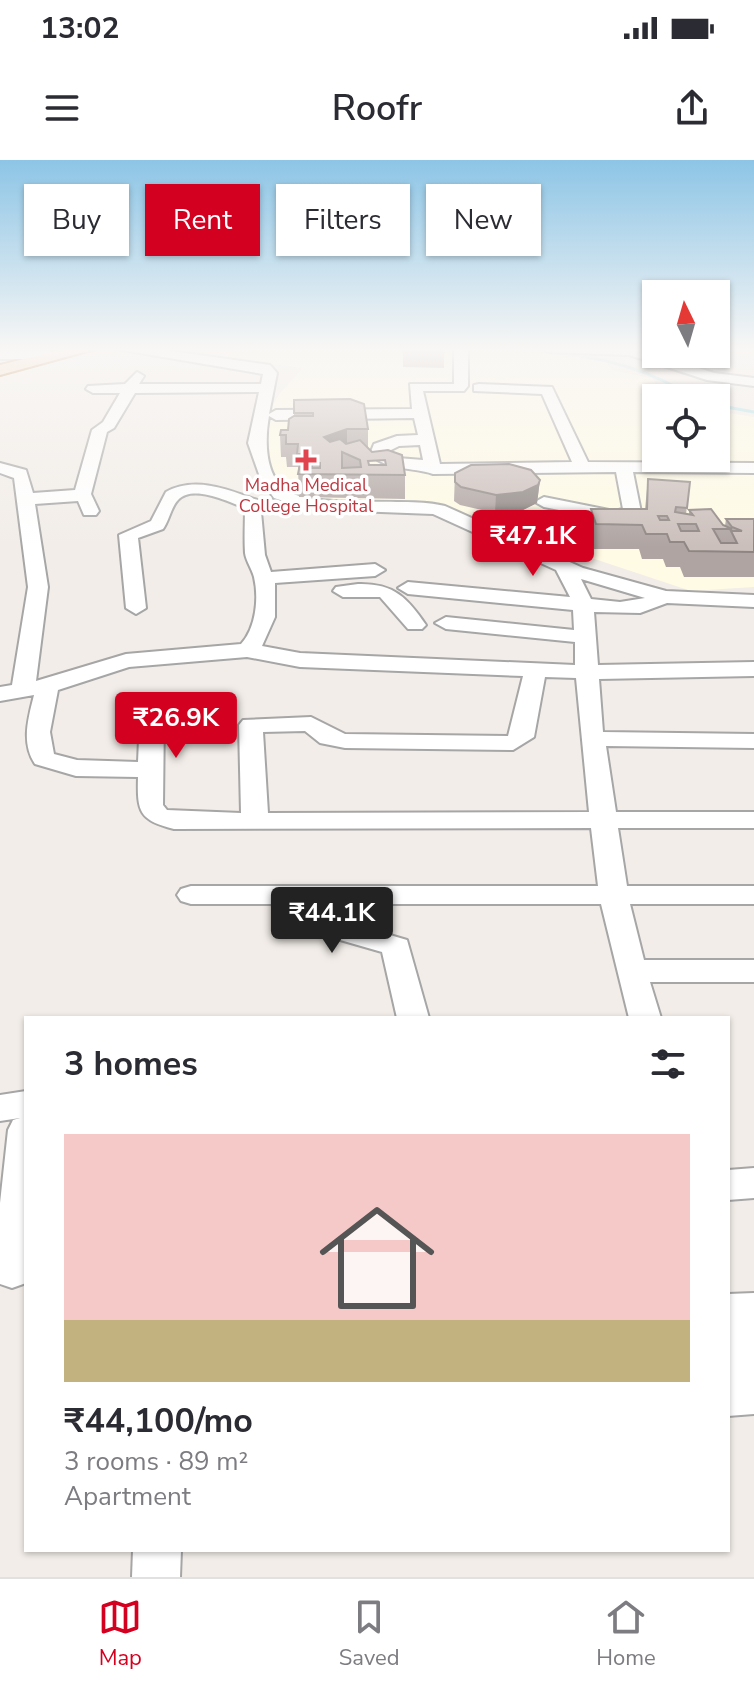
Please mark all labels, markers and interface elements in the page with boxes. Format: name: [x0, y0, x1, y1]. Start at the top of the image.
text: 13:02: [40, 8, 119, 49]
text: Roofr: [332, 84, 422, 133]
icon: menu: [40, 86, 84, 130]
icon: share: [670, 86, 714, 130]
chip: Buy: [24, 184, 129, 256]
chip: Rent: [145, 184, 260, 256]
chip: Filters: [276, 184, 410, 256]
chip: New: [426, 184, 541, 256]
north arrow: [642, 280, 730, 368]
map controls: [642, 280, 730, 472]
button: locate: [642, 384, 730, 472]
marker: Madha Medical College Hospital: [295, 449, 317, 471]
place label: Madha Medical College Hospital: [239, 473, 374, 518]
pin: ₹47.1K: [468, 510, 598, 578]
text: ₹47.1K: [490, 518, 576, 553]
pin: ₹26.9K: [111, 692, 241, 760]
text: ₹26.9K: [133, 700, 219, 735]
pin: ₹44.1K: [267, 887, 397, 955]
text: ₹44.1K: [289, 895, 375, 930]
text: 3 homes: [64, 1041, 198, 1087]
icon: filters: [646, 1042, 690, 1086]
icon: home: [305, 1186, 449, 1330]
text: ₹44,100/mo: [64, 1398, 253, 1444]
text: 3 rooms · 89 m²: [64, 1444, 248, 1479]
text: Apartment: [64, 1479, 191, 1514]
tab: Map: [98, 1595, 142, 1673]
tab: Saved: [339, 1595, 400, 1673]
tab: Home: [596, 1595, 656, 1673]

